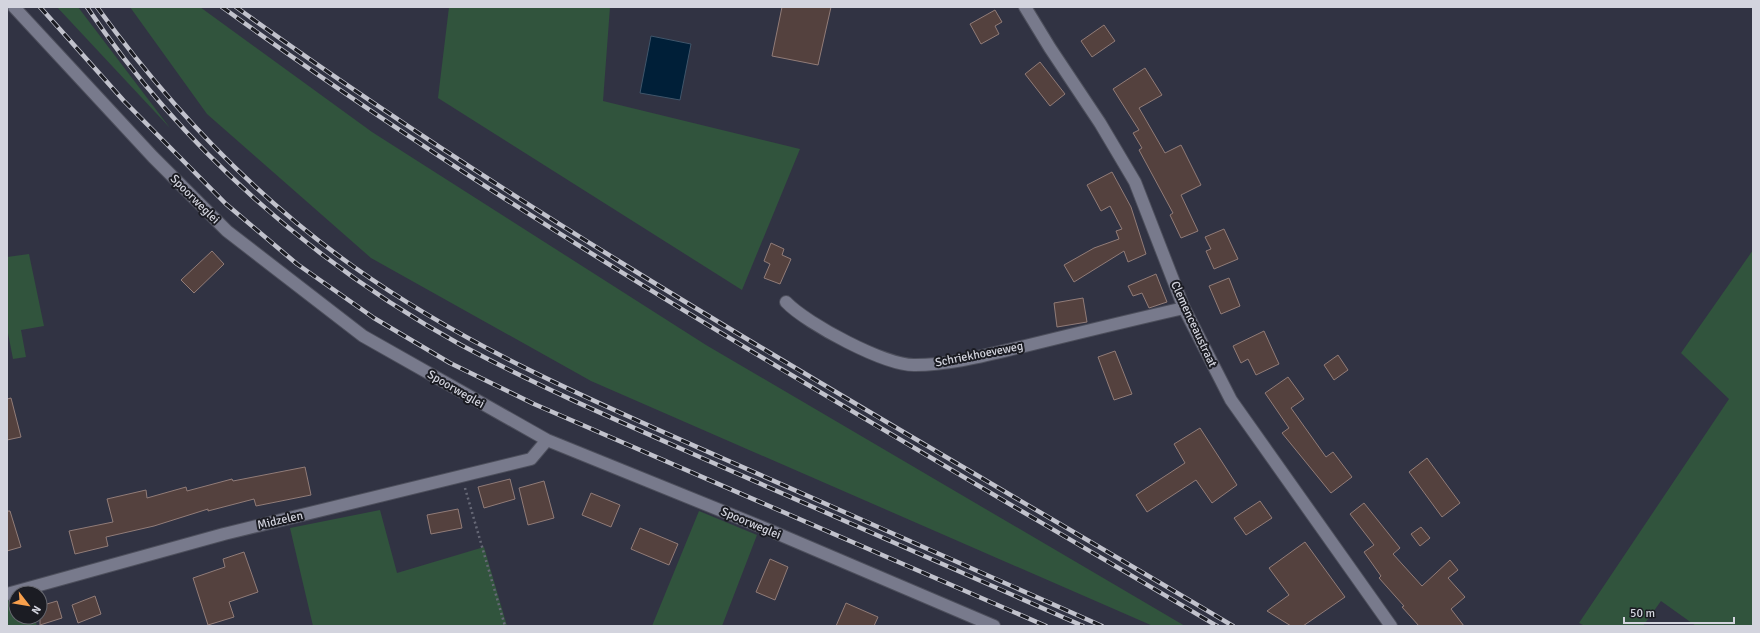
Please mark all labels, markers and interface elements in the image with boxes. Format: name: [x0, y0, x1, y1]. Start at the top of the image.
street label: Spoorweglei: [167, 172, 222, 227]
street label: Clemenceaustraat: [1167, 279, 1220, 370]
street label: Schriekhoeveweg: [934, 339, 1024, 370]
street label: Spoorweglei: [424, 367, 487, 412]
street label: Spoorweglei: [719, 504, 783, 543]
street label: Midzelen: [256, 508, 304, 533]
north arrow: [8, 585, 48, 625]
scale bar: [1624, 599, 1734, 625]
text: N: [29, 603, 44, 617]
text: 50 m: [1630, 606, 1655, 621]

